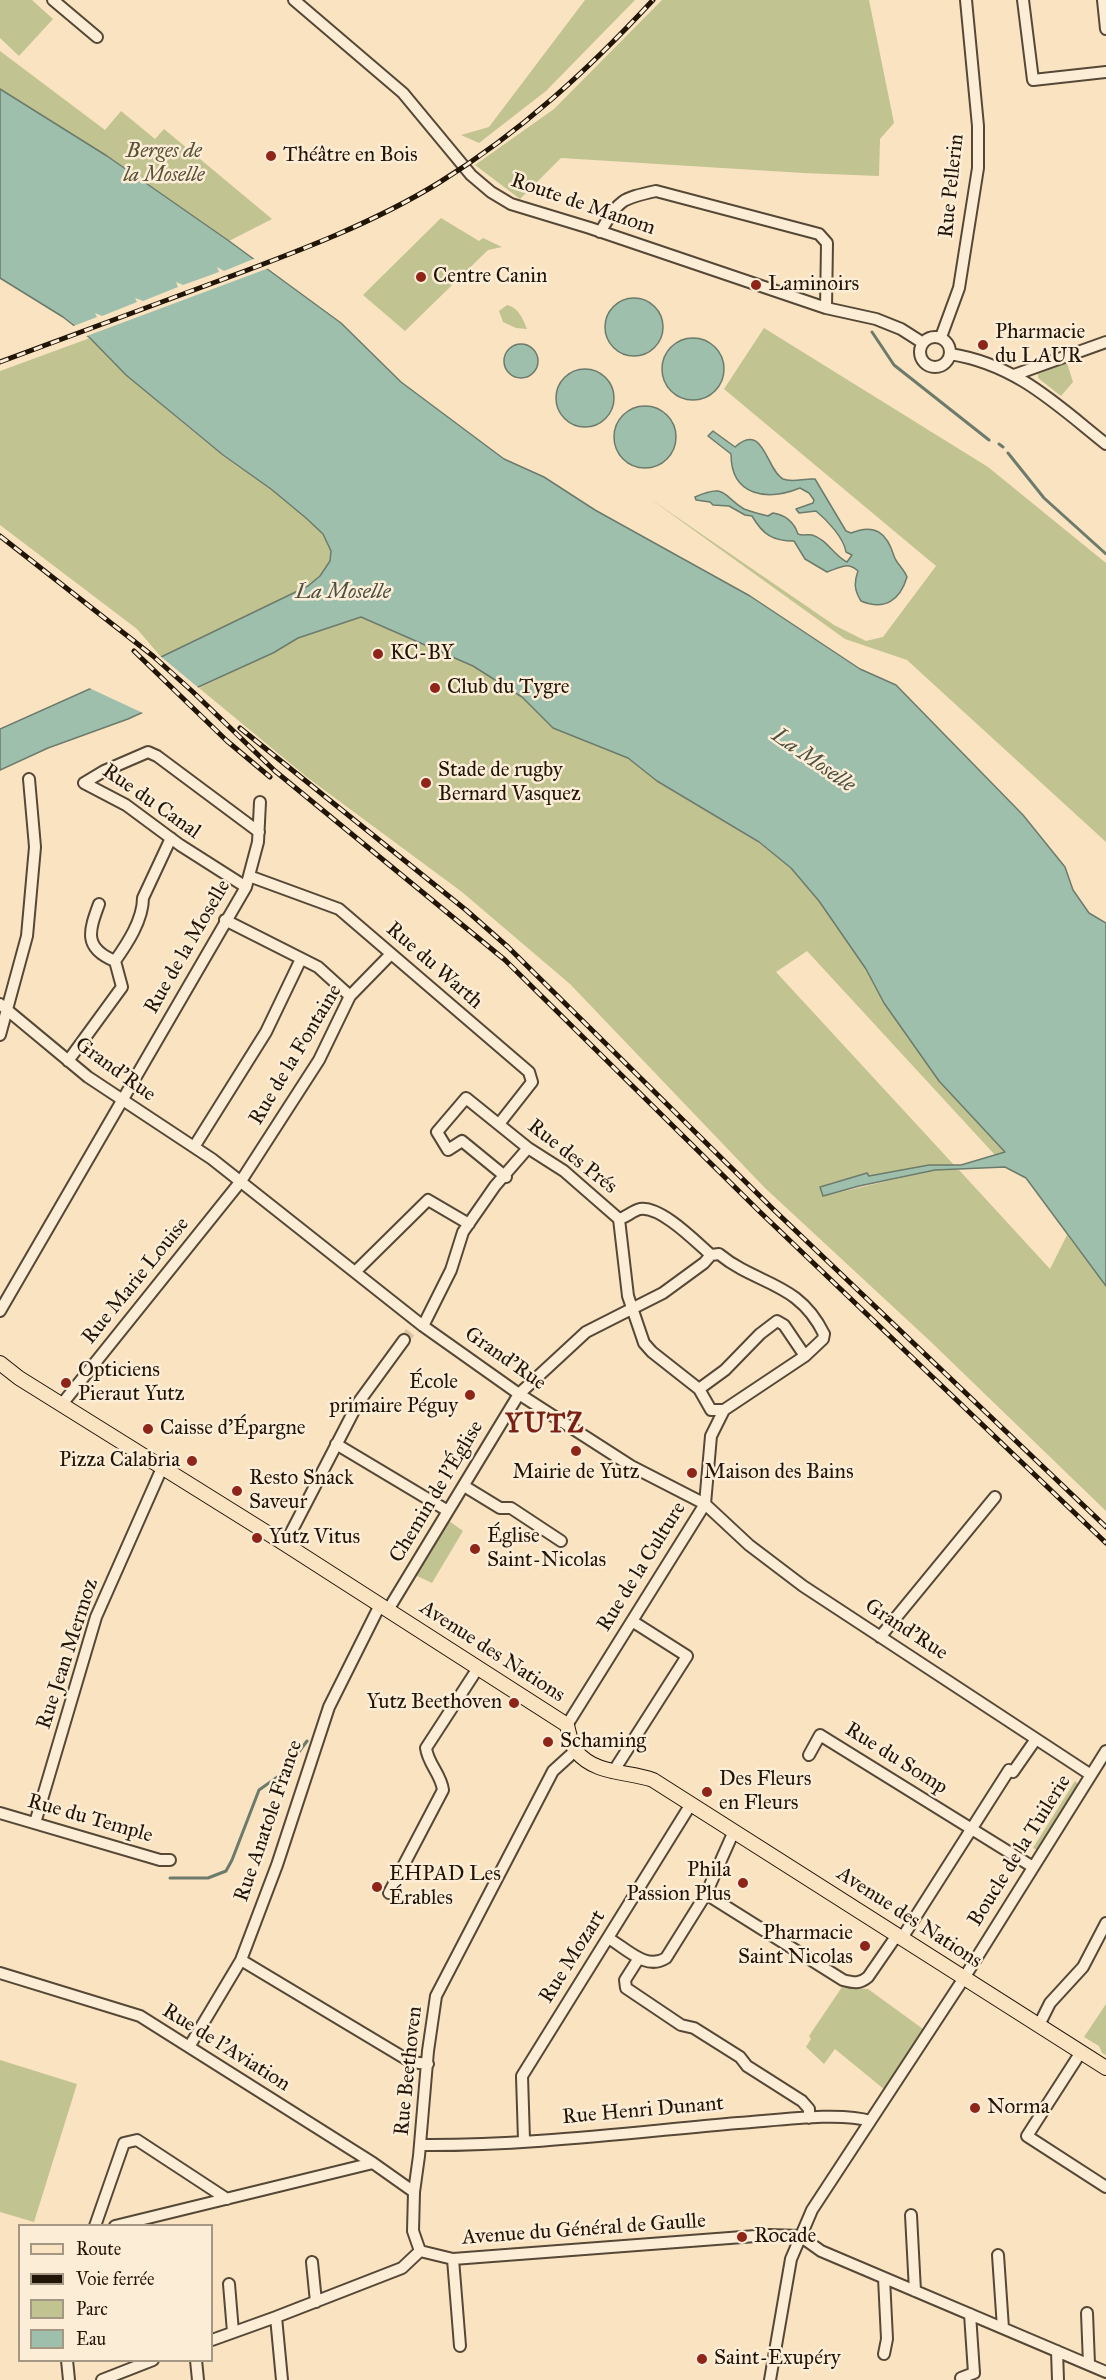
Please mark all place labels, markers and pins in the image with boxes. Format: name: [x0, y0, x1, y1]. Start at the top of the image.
place label: Théâtre en Bois: [283, 143, 418, 169]
marker: Théâtre en Bois: [264, 149, 278, 163]
place label: Centre Canin: [433, 264, 547, 290]
marker: Centre Canin: [414, 270, 428, 284]
place label: Laminoirs: [768, 272, 859, 298]
marker: Laminoirs: [749, 278, 763, 292]
place label: Pharmacie du LAUR: [995, 320, 1085, 370]
marker: Pharmacie du LAUR: [976, 338, 990, 352]
place label: KC-BY: [390, 641, 454, 667]
marker: KC-BY: [371, 647, 385, 661]
place label: Club du Tygre: [447, 675, 570, 701]
marker: Club du Tygre: [428, 681, 442, 695]
place label: Stade de rugby Bernard Vasquez: [438, 758, 581, 808]
marker: Stade de rugby Bernard Vasquez: [419, 776, 433, 790]
place label: Opticiens Pieraut Yutz: [78, 1358, 184, 1408]
place label: École primaire Péguy: [329, 1370, 458, 1420]
marker: Opticiens Pieraut Yutz: [59, 1376, 73, 1390]
marker: École primaire Péguy: [463, 1388, 477, 1402]
place label: Caisse d'Épargne: [160, 1416, 306, 1442]
marker: Caisse d'Épargne: [141, 1422, 155, 1436]
marker: Mairie de Yutz: [569, 1444, 583, 1458]
place label: Pizza Calabria: [59, 1448, 180, 1474]
marker: Pizza Calabria: [185, 1454, 199, 1468]
place label: Mairie de Yutz: [512, 1460, 640, 1486]
place label: Maison des Bains: [704, 1460, 854, 1486]
place label: Resto Snack Saveur: [249, 1466, 354, 1516]
marker: Maison des Bains: [685, 1466, 699, 1480]
marker: Resto Snack Saveur: [230, 1484, 244, 1498]
place label: Église Saint-Nicolas: [487, 1524, 606, 1574]
place label: Yutz Vitus: [269, 1525, 360, 1551]
marker: Yutz Vitus: [250, 1531, 264, 1545]
marker: Église Saint-Nicolas: [468, 1542, 482, 1556]
place label: Yutz Beethoven: [366, 1690, 502, 1716]
marker: Yutz Beethoven: [507, 1696, 521, 1710]
place label: Schaming: [560, 1729, 646, 1755]
marker: Schaming: [541, 1735, 555, 1749]
place label: Des Fleurs en Fleurs: [719, 1767, 811, 1817]
marker: Des Fleurs en Fleurs: [700, 1785, 714, 1799]
place label: Phila Passion Plus: [626, 1858, 731, 1908]
place label: EHPAD Les Érables: [389, 1862, 501, 1912]
marker: Phila Passion Plus: [736, 1876, 750, 1890]
marker: EHPAD Les Érables: [370, 1880, 384, 1894]
place label: Pharmacie Saint Nicolas: [738, 1921, 853, 1971]
marker: Pharmacie Saint Nicolas: [858, 1939, 872, 1953]
place label: Norma: [987, 2095, 1050, 2121]
marker: Norma: [968, 2101, 982, 2115]
place label: Rocade: [754, 2224, 816, 2250]
marker: Rocade: [735, 2230, 749, 2244]
place label: Saint-Exupéry: [714, 2346, 841, 2372]
marker: Saint-Exupéry: [695, 2352, 709, 2366]

